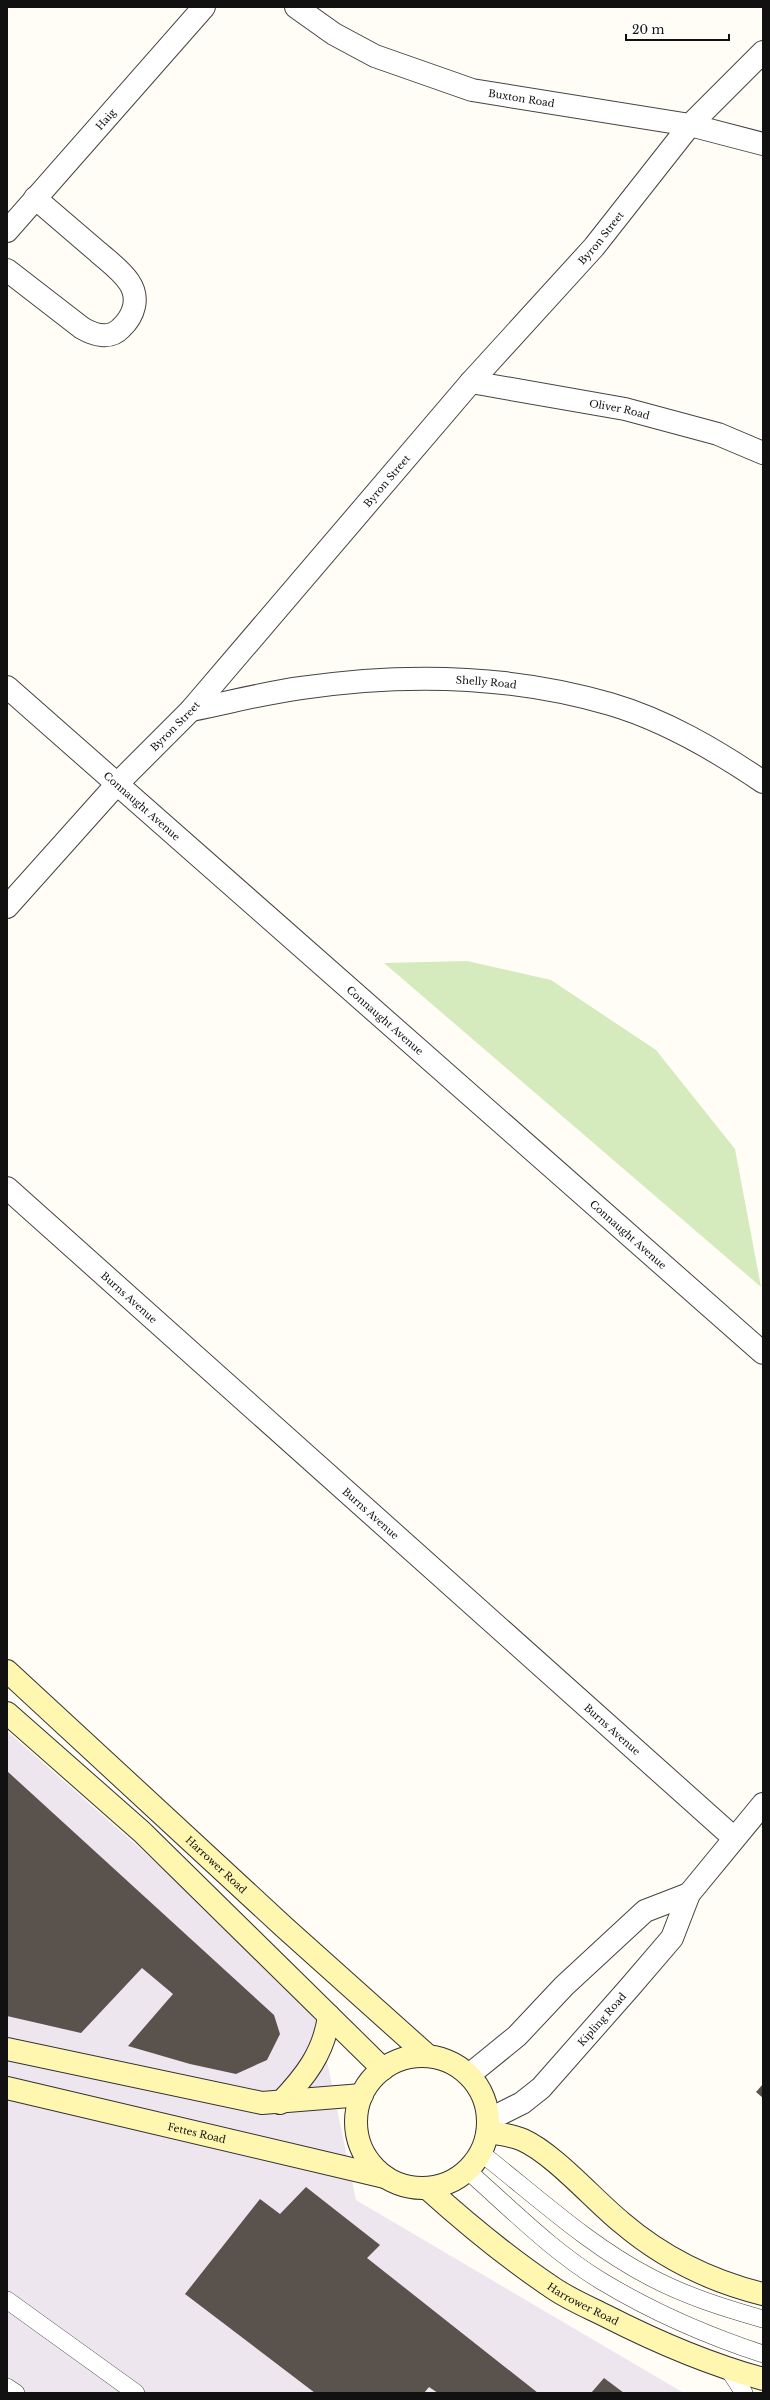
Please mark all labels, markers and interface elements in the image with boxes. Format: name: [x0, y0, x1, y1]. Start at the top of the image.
scale bar: [626, 16, 729, 42]
text: 20 m: [632, 22, 664, 37]
street label: Buxton Road: [487, 86, 556, 110]
street label: Haig: [93, 105, 119, 132]
street label: Byron Street: [575, 208, 626, 267]
street label: Oliver Road: [588, 396, 652, 422]
street label: Byron Street: [361, 452, 413, 510]
street label: Shelly Road: [455, 673, 518, 691]
street label: Byron Street: [147, 698, 202, 754]
street label: Connaught Avenue: [101, 769, 183, 843]
street label: Connaught Avenue: [344, 983, 426, 1058]
street label: Connaught Avenue: [587, 1197, 670, 1272]
street label: Burns Avenue: [98, 1269, 160, 1326]
street label: Burns Avenue: [340, 1485, 402, 1542]
street label: Burns Avenue: [581, 1701, 643, 1758]
street label: Harrower Road: [183, 1833, 250, 1896]
street label: Kipling Road: [575, 1990, 629, 2049]
street label: Fettes Road: [166, 2120, 227, 2146]
street label: Harrower Road: [545, 2280, 621, 2328]

